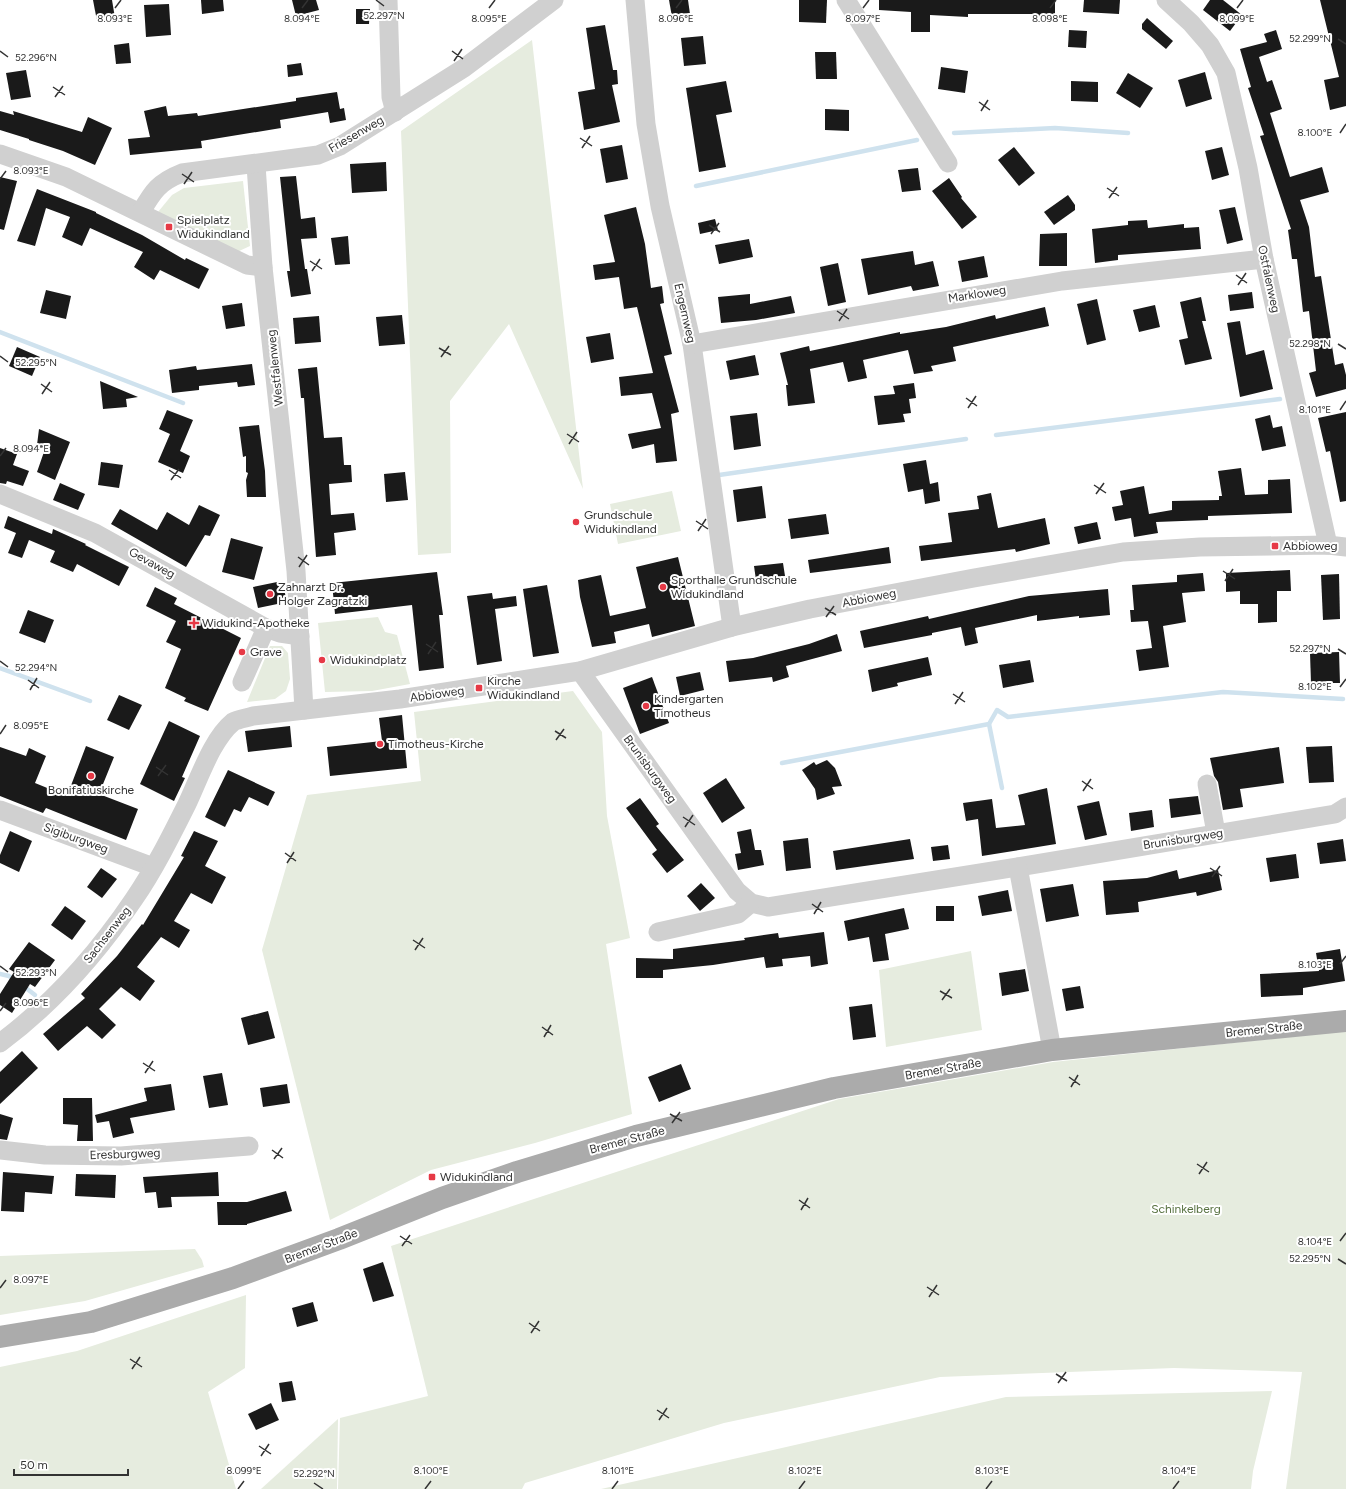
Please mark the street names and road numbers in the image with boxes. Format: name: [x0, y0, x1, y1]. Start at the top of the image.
street label: Friesenweg: [326, 113, 386, 155]
street label: Ostfalenweg: [1255, 244, 1283, 314]
street label: Engernweg: [671, 282, 699, 344]
street label: Markloweg: [947, 283, 1007, 305]
street label: Westfalenweg: [264, 329, 286, 407]
street label: Gevaweg: [127, 545, 177, 581]
street label: Abbioweg: [841, 586, 897, 610]
street label: Abbioweg: [409, 683, 465, 705]
street label: Brunisburgweg: [621, 732, 679, 806]
street label: Sigiburgweg: [42, 820, 110, 856]
street label: Brunisburgweg: [1142, 826, 1224, 852]
street label: Sachsenweg: [80, 904, 134, 966]
street label: Bremer Straße: [1225, 1018, 1304, 1040]
street label: Bremer Straße: [904, 1055, 983, 1083]
street label: Bremer Straße: [588, 1123, 666, 1157]
street label: Eresburgweg: [89, 1146, 161, 1162]
street label: Bremer Straße: [282, 1225, 360, 1266]

